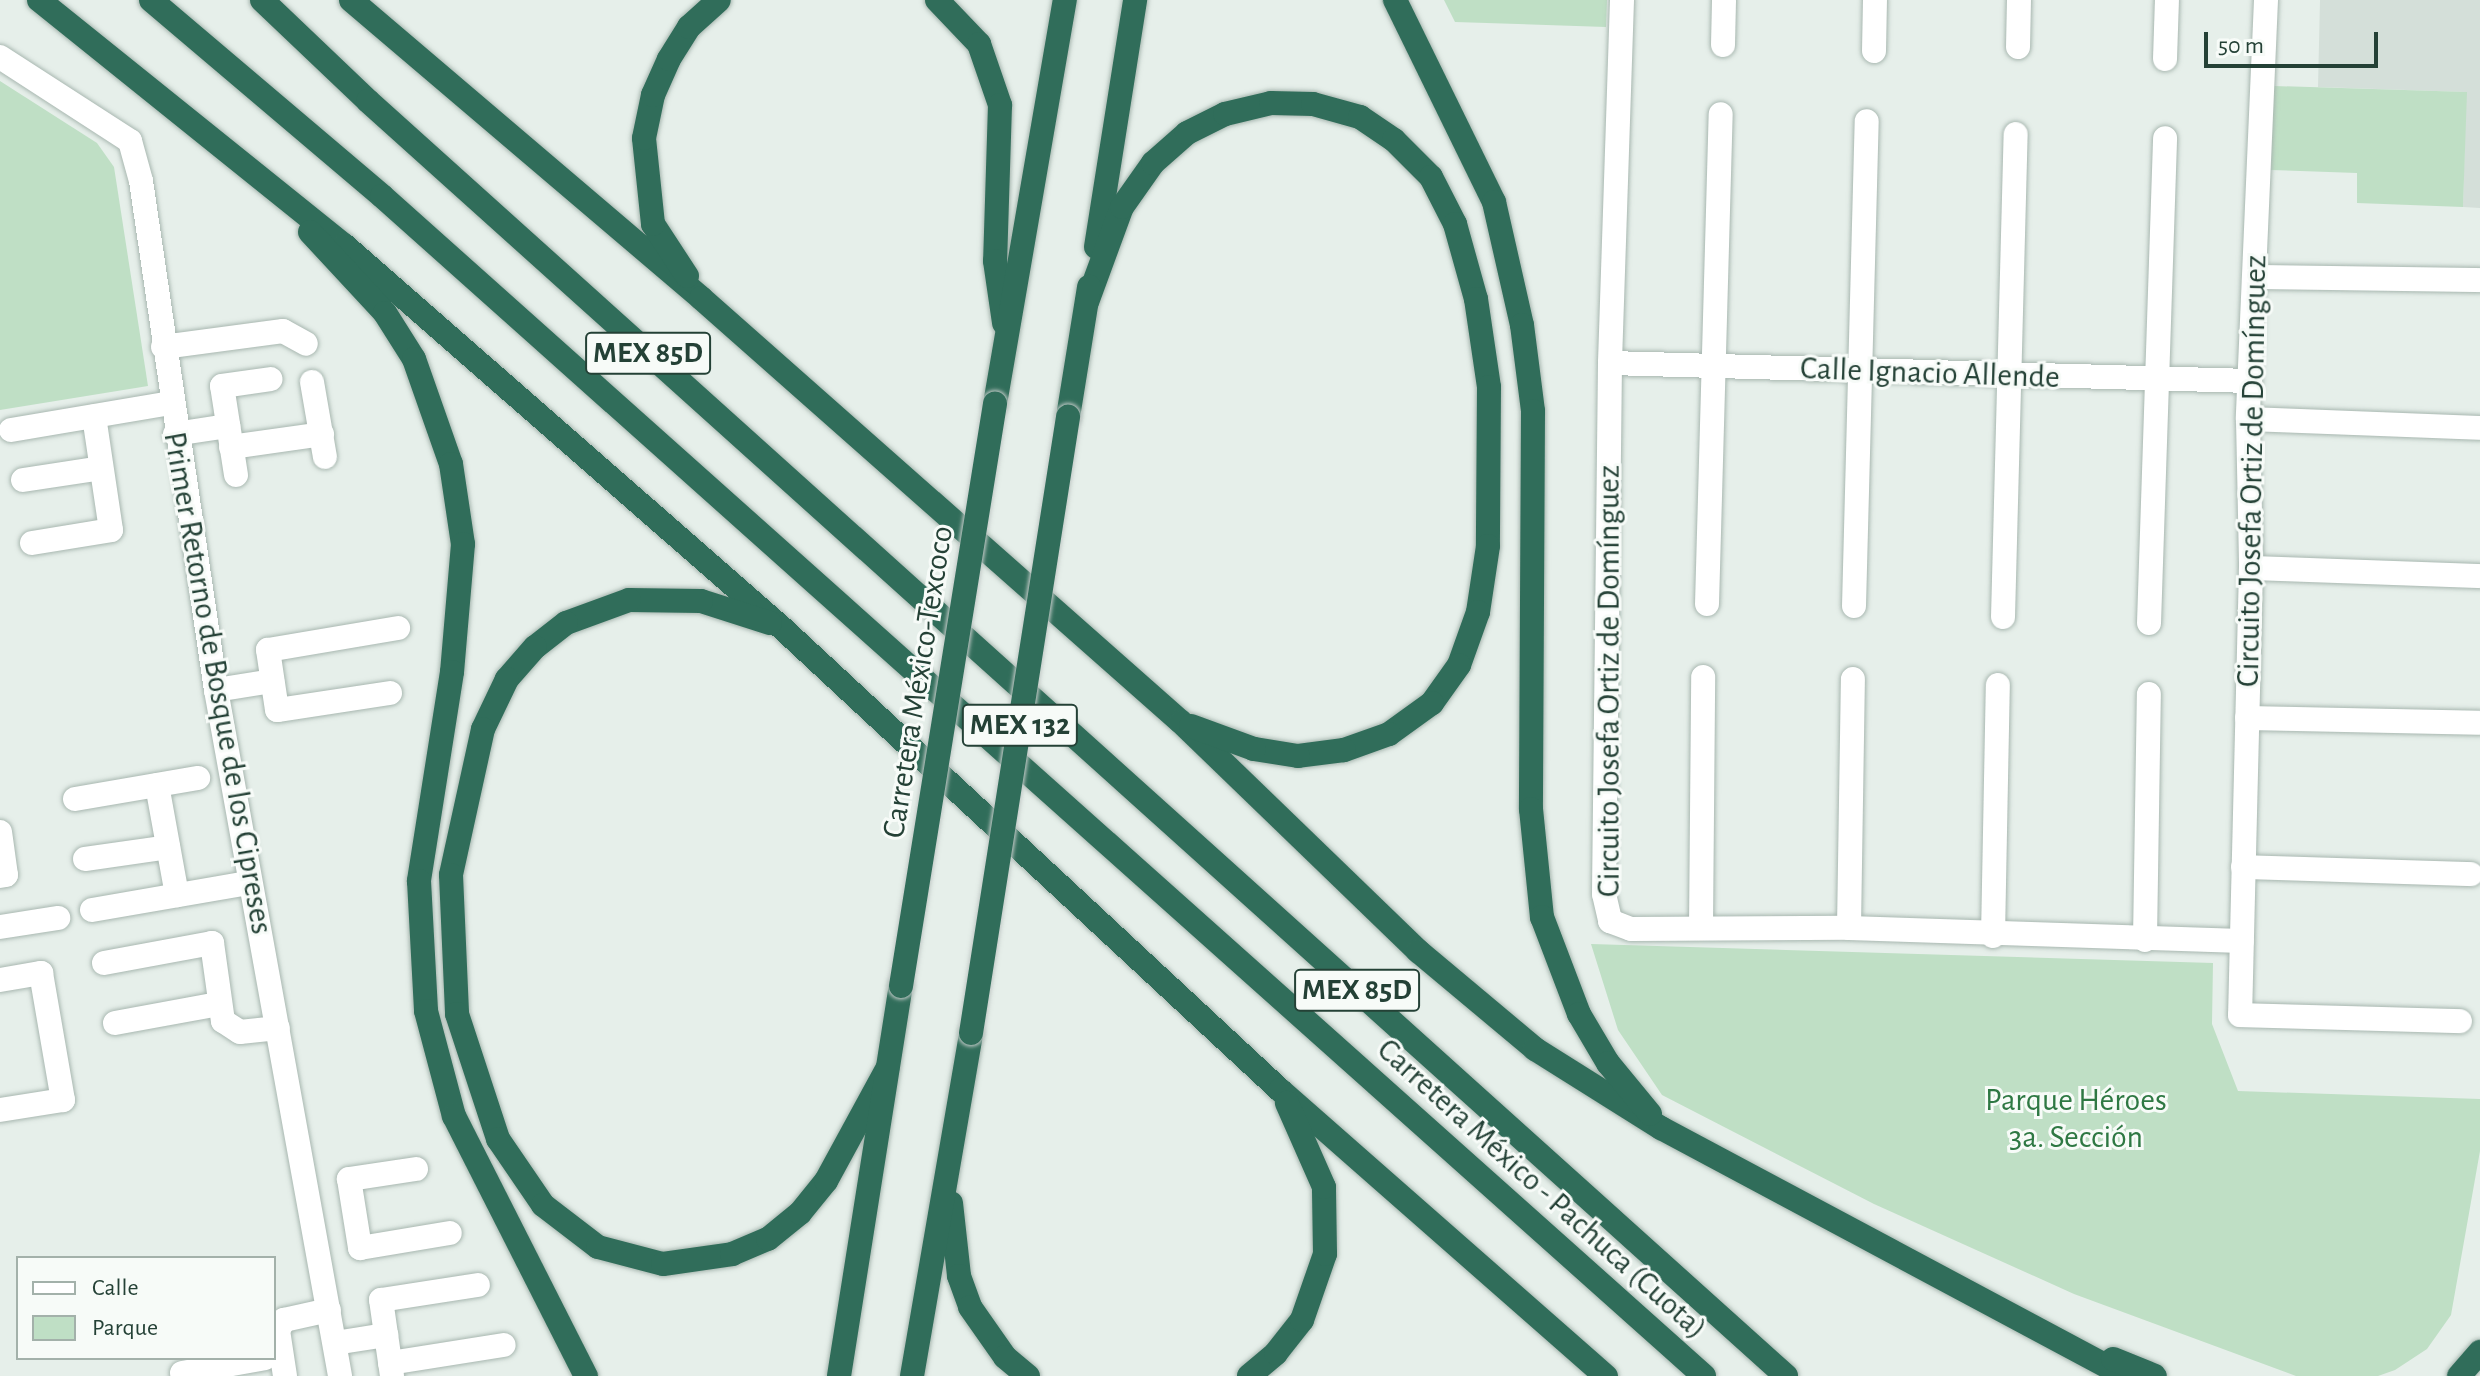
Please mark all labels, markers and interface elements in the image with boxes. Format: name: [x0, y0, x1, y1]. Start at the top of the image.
scale bar: [2208, 16, 2382, 66]
text: 50 m: [2218, 34, 2264, 58]
street label: Circuito Josefa Ortiz de Domínguez: [2229, 255, 2275, 687]
road number: MEX 85D: [584, 327, 712, 379]
street label: Calle Ignacio Allende: [1799, 349, 2061, 397]
street label: Primer Retorno de Bosque de los Cipreses: [155, 429, 281, 937]
street label: Circuito Josefa Ortiz de Domínguez: [1590, 465, 1628, 897]
street label: Carretera México-Texcoco: [874, 523, 962, 841]
road number: MEX 132: [960, 699, 1080, 751]
road number: MEX 85D: [1293, 964, 1421, 1016]
street label: Carretera México - Pachuca (Cuota): [1369, 1031, 1715, 1347]
park label: Parque Héroes 3a. Sección: [1985, 1082, 2167, 1157]
legend: [16, 1256, 276, 1360]
text: Calle: [92, 1276, 139, 1300]
text: Parque: [92, 1316, 158, 1340]

